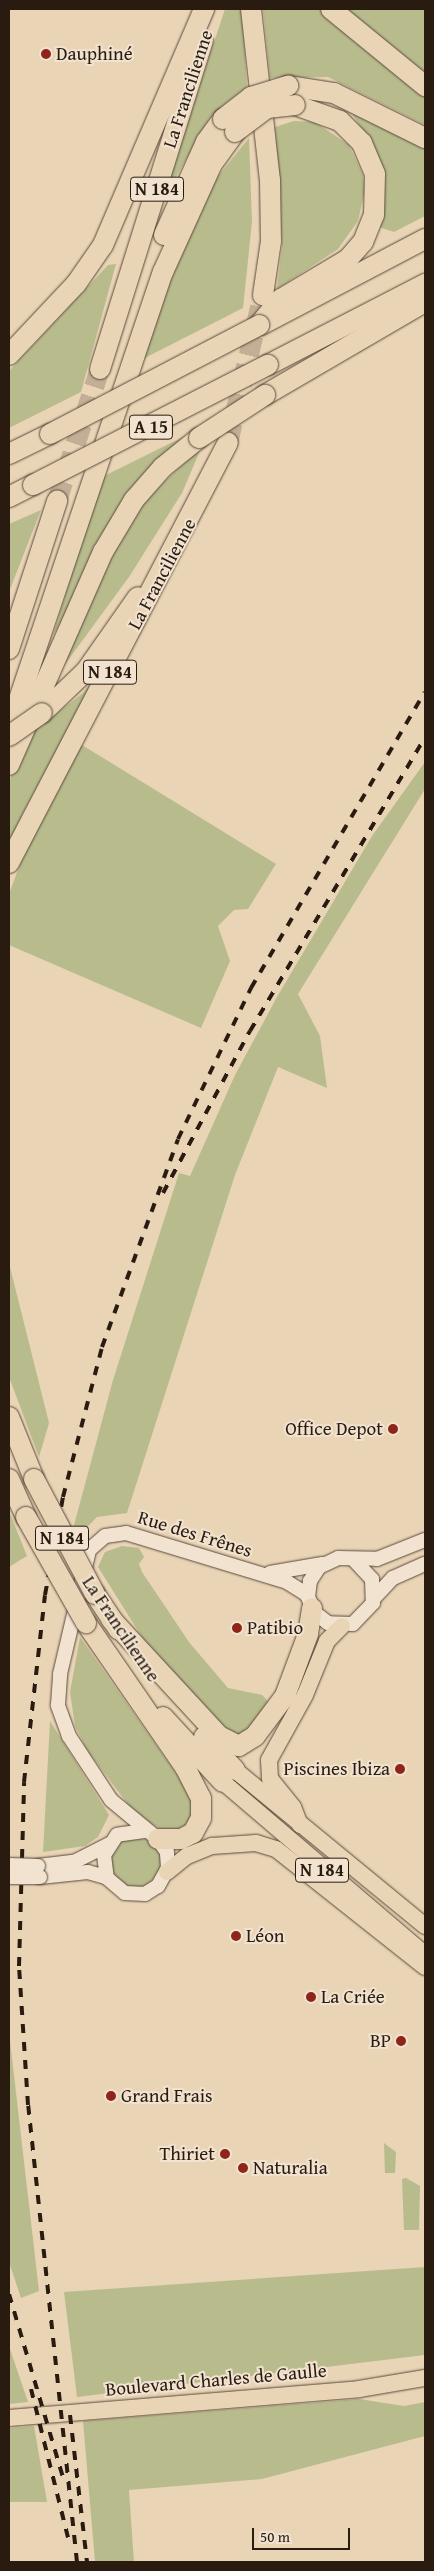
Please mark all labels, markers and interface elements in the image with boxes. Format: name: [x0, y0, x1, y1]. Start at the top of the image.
street label: La Francilienne: [158, 27, 218, 151]
place label: Dauphiné: [56, 43, 133, 65]
marker: Dauphiné: [40, 48, 52, 60]
road number: N 184: [130, 173, 184, 204]
road number: A 15: [128, 412, 174, 442]
street label: La Francilienne: [123, 515, 201, 633]
road number: N 184: [82, 656, 138, 688]
place label: Office Depot: [285, 1418, 383, 1440]
marker: Office Depot: [387, 1423, 399, 1435]
street label: Rue des Frênes: [135, 1506, 255, 1562]
road number: N 184: [34, 1522, 90, 1554]
street label: La Francilienne: [77, 1572, 165, 1686]
place label: Patibio: [247, 1617, 303, 1639]
marker: Patibio: [231, 1622, 243, 1634]
place label: Piscines Ibiza: [284, 1758, 390, 1780]
marker: Piscines Ibiza: [394, 1763, 406, 1775]
road number: N 184: [294, 1854, 350, 1886]
place label: Léon: [246, 1925, 285, 1947]
marker: Léon: [230, 1930, 242, 1942]
place label: La Criée: [321, 1986, 385, 2008]
marker: La Criée: [305, 1991, 317, 2003]
place label: BP: [370, 2030, 391, 2052]
marker: BP: [395, 2035, 407, 2047]
place label: Grand Frais: [121, 2085, 213, 2107]
marker: Grand Frais: [105, 2090, 117, 2102]
place label: Thiriet: [160, 2143, 215, 2165]
marker: Thiriet: [219, 2148, 231, 2160]
place label: Naturalia: [253, 2157, 328, 2179]
marker: Naturalia: [237, 2162, 249, 2174]
street label: Boulevard Charles de Gaulle: [104, 2359, 328, 2401]
scale bar: [254, 2518, 352, 2550]
text: 50 m: [260, 2526, 290, 2547]

